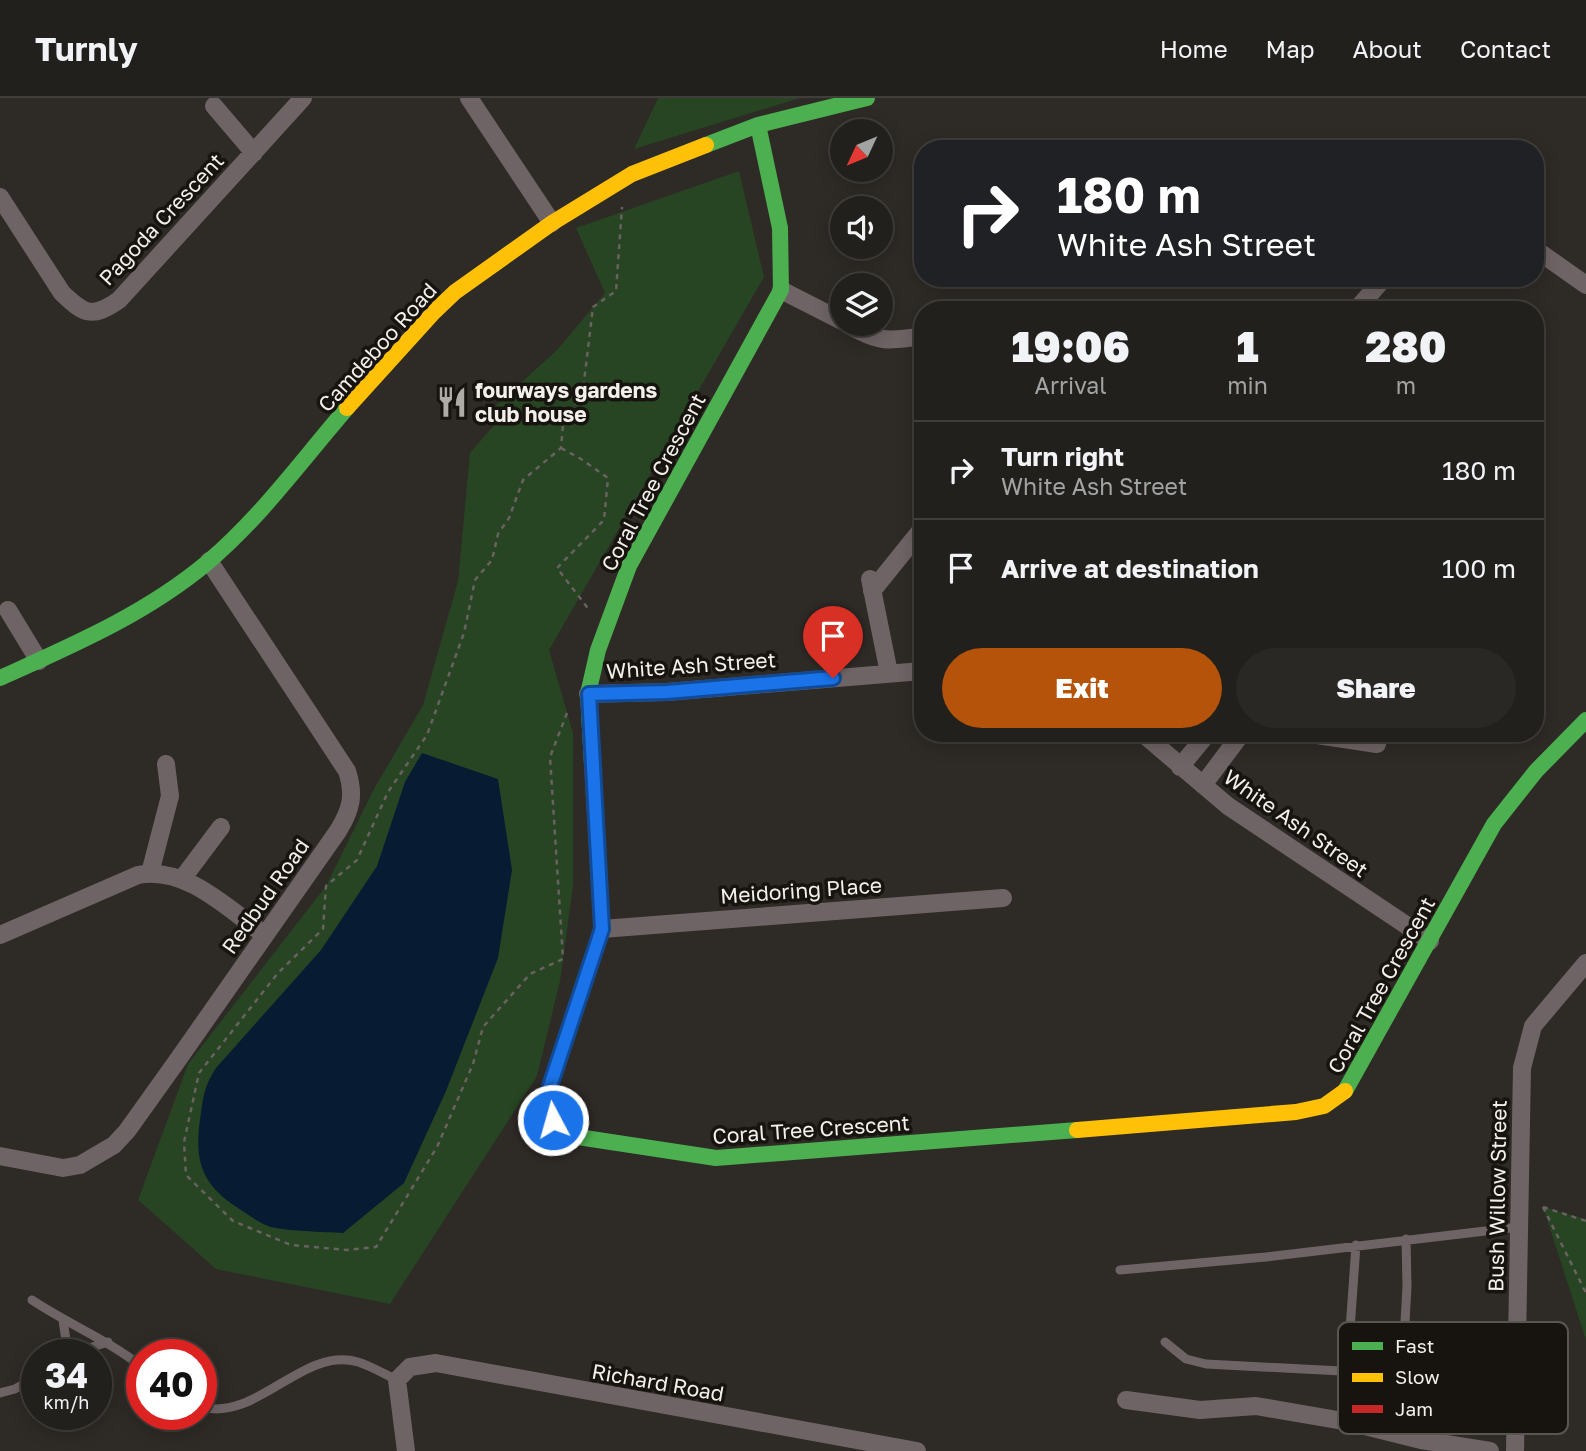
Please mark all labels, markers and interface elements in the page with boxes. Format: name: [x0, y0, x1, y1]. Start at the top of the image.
text: Turnly: [35, 29, 138, 68]
text: Home: [1160, 34, 1228, 63]
text: Map: [1266, 34, 1315, 63]
text: About: [1353, 34, 1422, 63]
text: Contact: [1460, 34, 1551, 63]
north arrow: [830, 119, 892, 182]
map controls: [830, 119, 893, 336]
street label: Pagoda Crescent: [93, 148, 229, 290]
text: 180 m: [1057, 165, 1201, 224]
icon: right: [942, 168, 1033, 259]
button: sound: [830, 196, 893, 259]
text: White Ash Street: [1057, 225, 1316, 263]
button: layers: [830, 273, 893, 336]
street label: Camdeboo Road: [312, 277, 442, 417]
text: 19:06: [1011, 321, 1130, 371]
text: 1: [1236, 321, 1259, 371]
text: 280: [1365, 321, 1447, 371]
text: Arrival: [1035, 371, 1107, 399]
text: min: [1227, 371, 1268, 399]
text: m: [1396, 371, 1416, 399]
place label: fourways gardens club house: [475, 377, 657, 427]
restaurant icon: fourways gardens club house: [435, 385, 469, 419]
street label: Coral Tree Crescent: [595, 389, 711, 575]
text: Turn right: [1001, 441, 1124, 472]
icon: right: [942, 451, 980, 489]
text: 180 m: [1442, 455, 1516, 486]
text: White Ash Street: [1001, 472, 1187, 500]
icon: arrive: [942, 549, 980, 587]
text: Arrive at destination: [1001, 553, 1259, 584]
text: 100 m: [1442, 553, 1516, 584]
pin: [803, 606, 863, 678]
icon: arrive: [814, 617, 852, 655]
street label: White Ash Street: [605, 646, 777, 684]
button: Exit: [942, 648, 1222, 728]
button: Share: [1236, 648, 1516, 728]
street label: White Ash Street: [1219, 764, 1373, 882]
street label: Redbud Road: [216, 833, 314, 959]
street label: Meidoring Place: [719, 871, 883, 909]
street label: Coral Tree Crescent: [1322, 892, 1440, 1078]
position arrow: [516, 1083, 590, 1157]
street label: Bush Willow Street: [1482, 1100, 1512, 1292]
street label: Coral Tree Crescent: [711, 1109, 911, 1149]
legend: [1338, 1322, 1568, 1434]
text: Fast: [1395, 1334, 1434, 1357]
speed limit sign: 40: [126, 1339, 217, 1430]
text: 34: [45, 1354, 88, 1396]
street label: Richard Road: [590, 1358, 726, 1406]
text: Slow: [1395, 1365, 1440, 1388]
text: km/h: [44, 1391, 89, 1413]
text: Jam: [1395, 1397, 1433, 1420]

